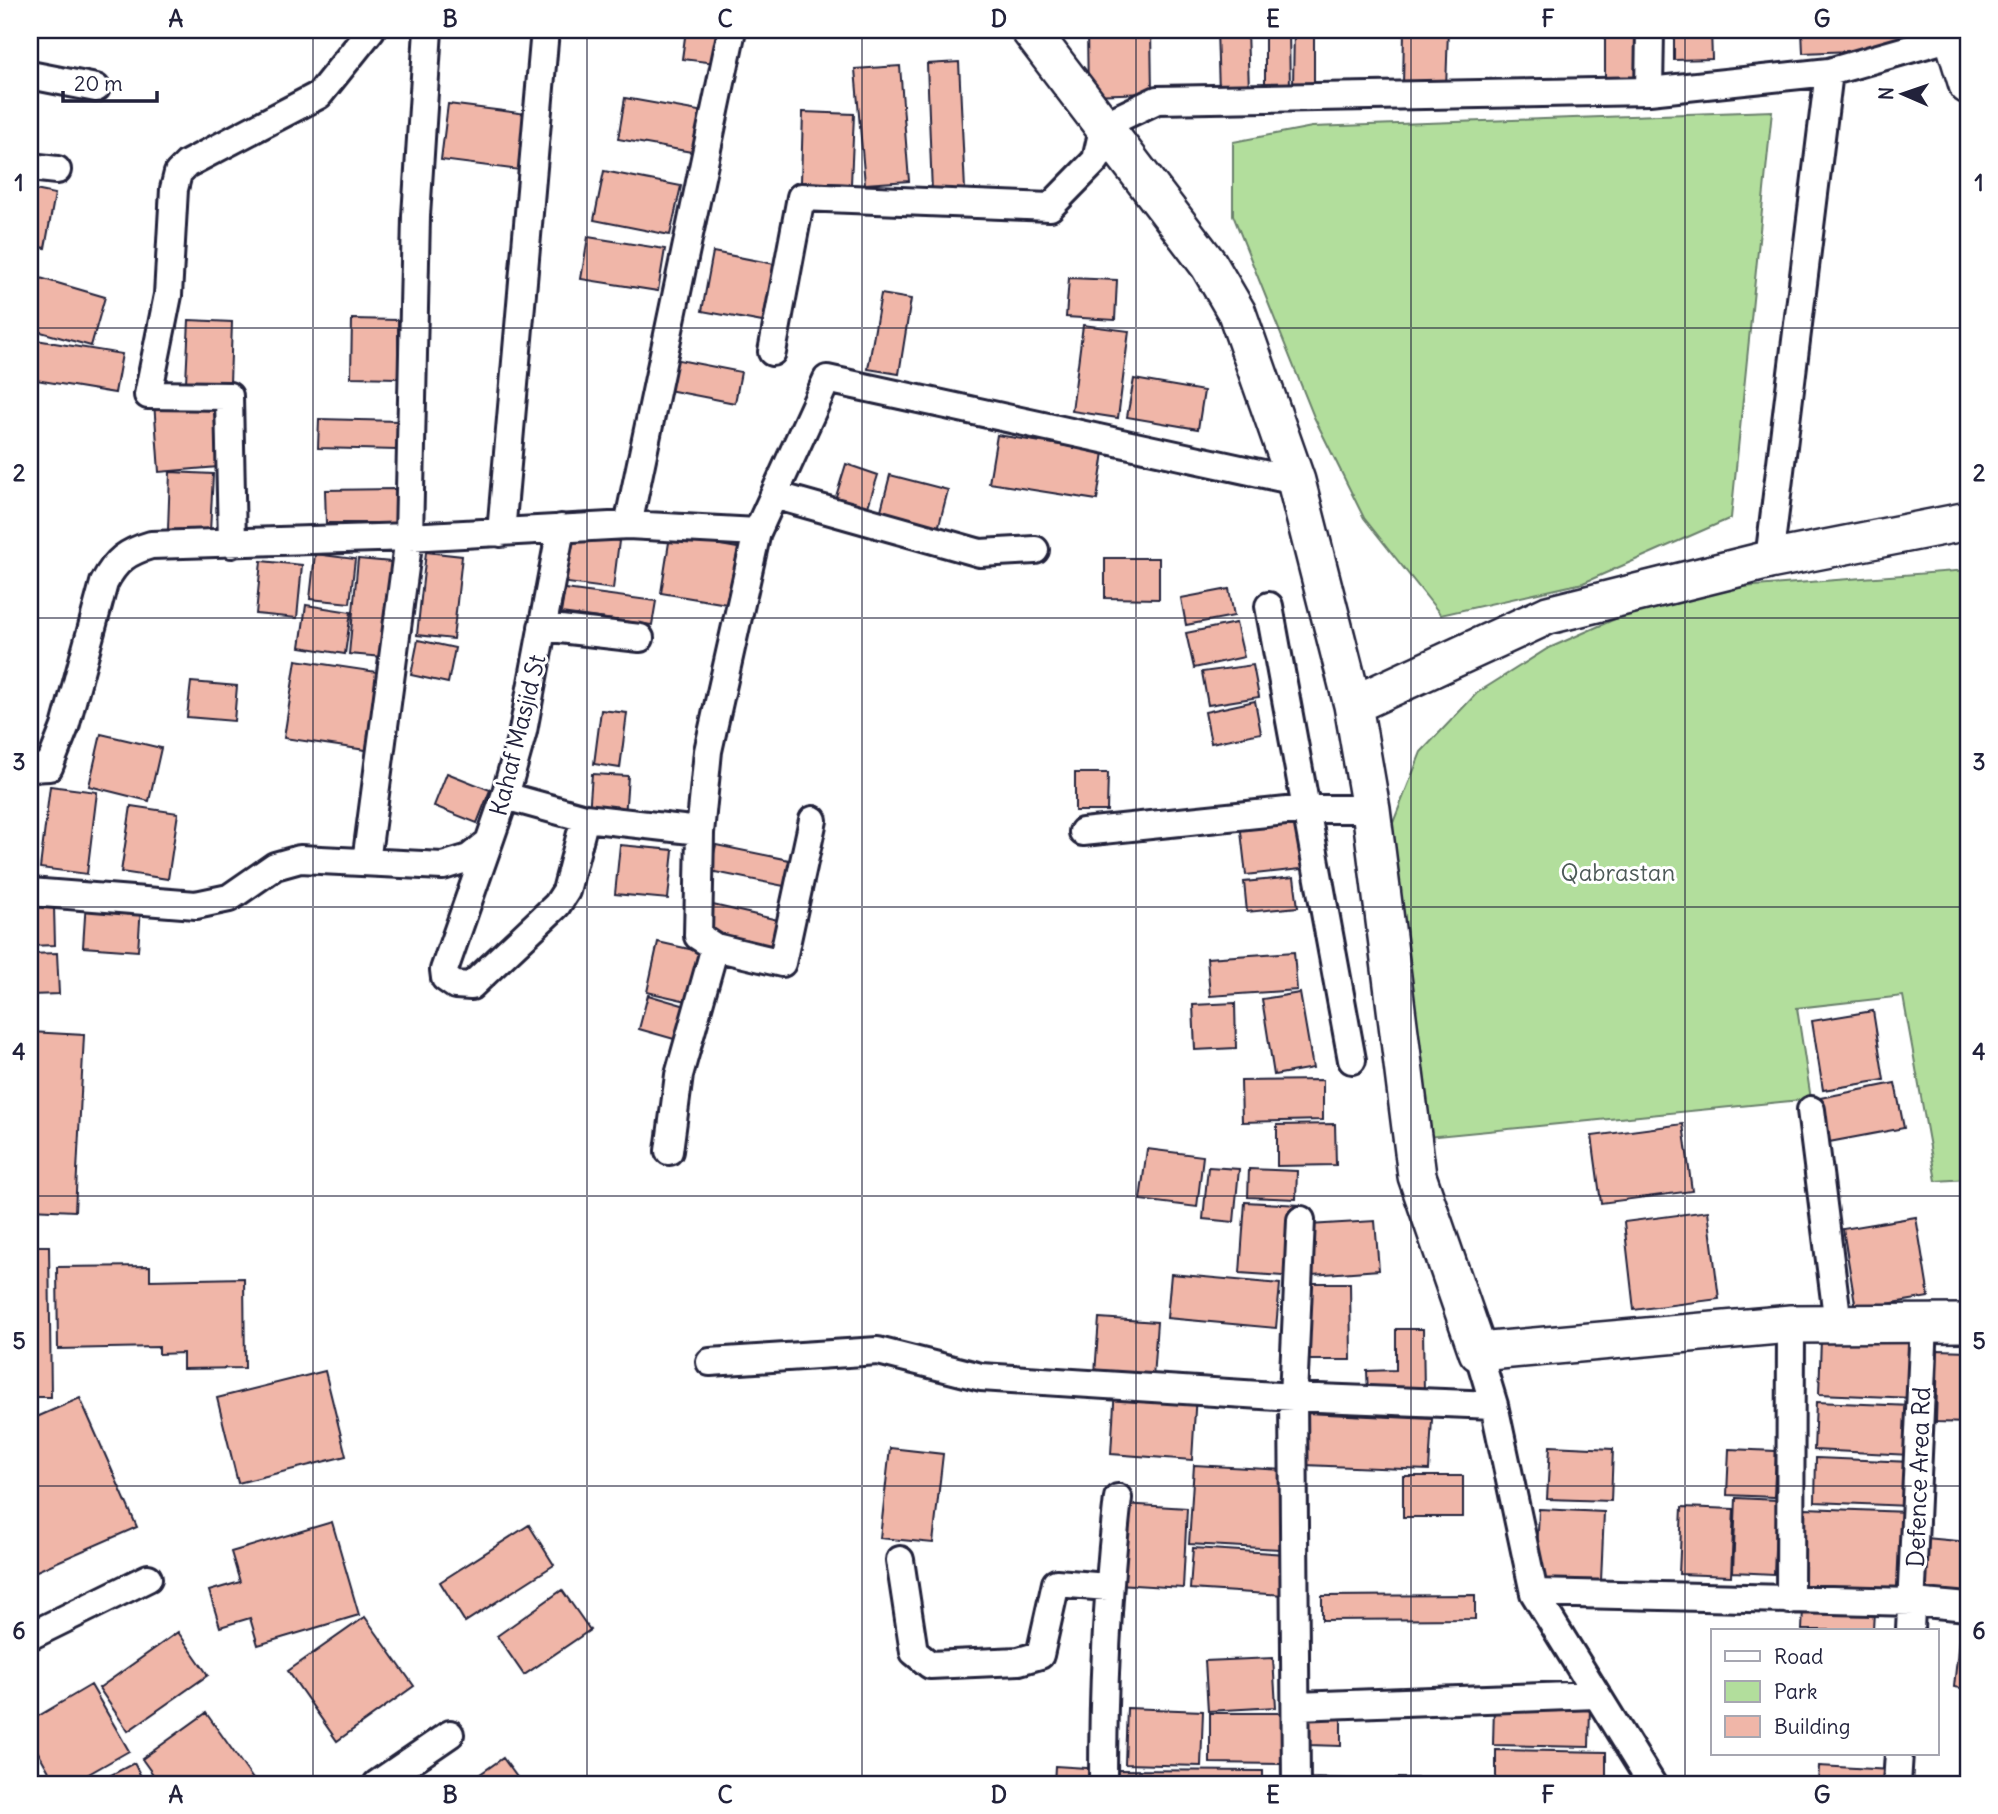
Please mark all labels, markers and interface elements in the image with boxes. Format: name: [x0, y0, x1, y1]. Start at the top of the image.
text: A: [169, 4, 184, 33]
text: B: [442, 4, 458, 33]
text: C: [717, 4, 733, 33]
text: D: [991, 4, 1007, 33]
text: E: [1266, 4, 1280, 33]
text: F: [1541, 4, 1555, 33]
text: G: [1814, 4, 1830, 33]
scale bar: [63, 60, 158, 104]
north arrow: [1868, 60, 1938, 130]
text: 20 m: [74, 70, 123, 97]
text: N: [1874, 86, 1898, 100]
text: 1: [14, 168, 24, 197]
text: 1: [1974, 168, 1984, 197]
text: 2: [13, 458, 26, 487]
text: 2: [1973, 458, 1986, 487]
street label: Kahaf Masjid St: [482, 651, 552, 819]
text: 3: [12, 747, 26, 776]
text: 3: [1972, 747, 1986, 776]
park label: Qabrastan: [1561, 857, 1676, 887]
text: 4: [12, 1037, 26, 1066]
text: 4: [1972, 1037, 1986, 1066]
text: 5: [12, 1326, 26, 1355]
text: 5: [1972, 1326, 1986, 1355]
street label: Defence Area Rd: [1900, 1386, 1936, 1568]
text: 6: [12, 1616, 26, 1645]
text: 6: [1972, 1616, 1986, 1645]
legend: [1711, 1629, 1938, 1755]
text: Road: [1774, 1643, 1823, 1670]
text: Park: [1774, 1678, 1817, 1705]
text: Building: [1774, 1713, 1850, 1740]
text: A: [169, 1780, 184, 1809]
text: B: [442, 1780, 458, 1809]
text: C: [717, 1780, 733, 1809]
text: D: [991, 1780, 1007, 1809]
text: E: [1266, 1780, 1280, 1809]
text: F: [1541, 1780, 1555, 1809]
text: G: [1814, 1780, 1830, 1809]

